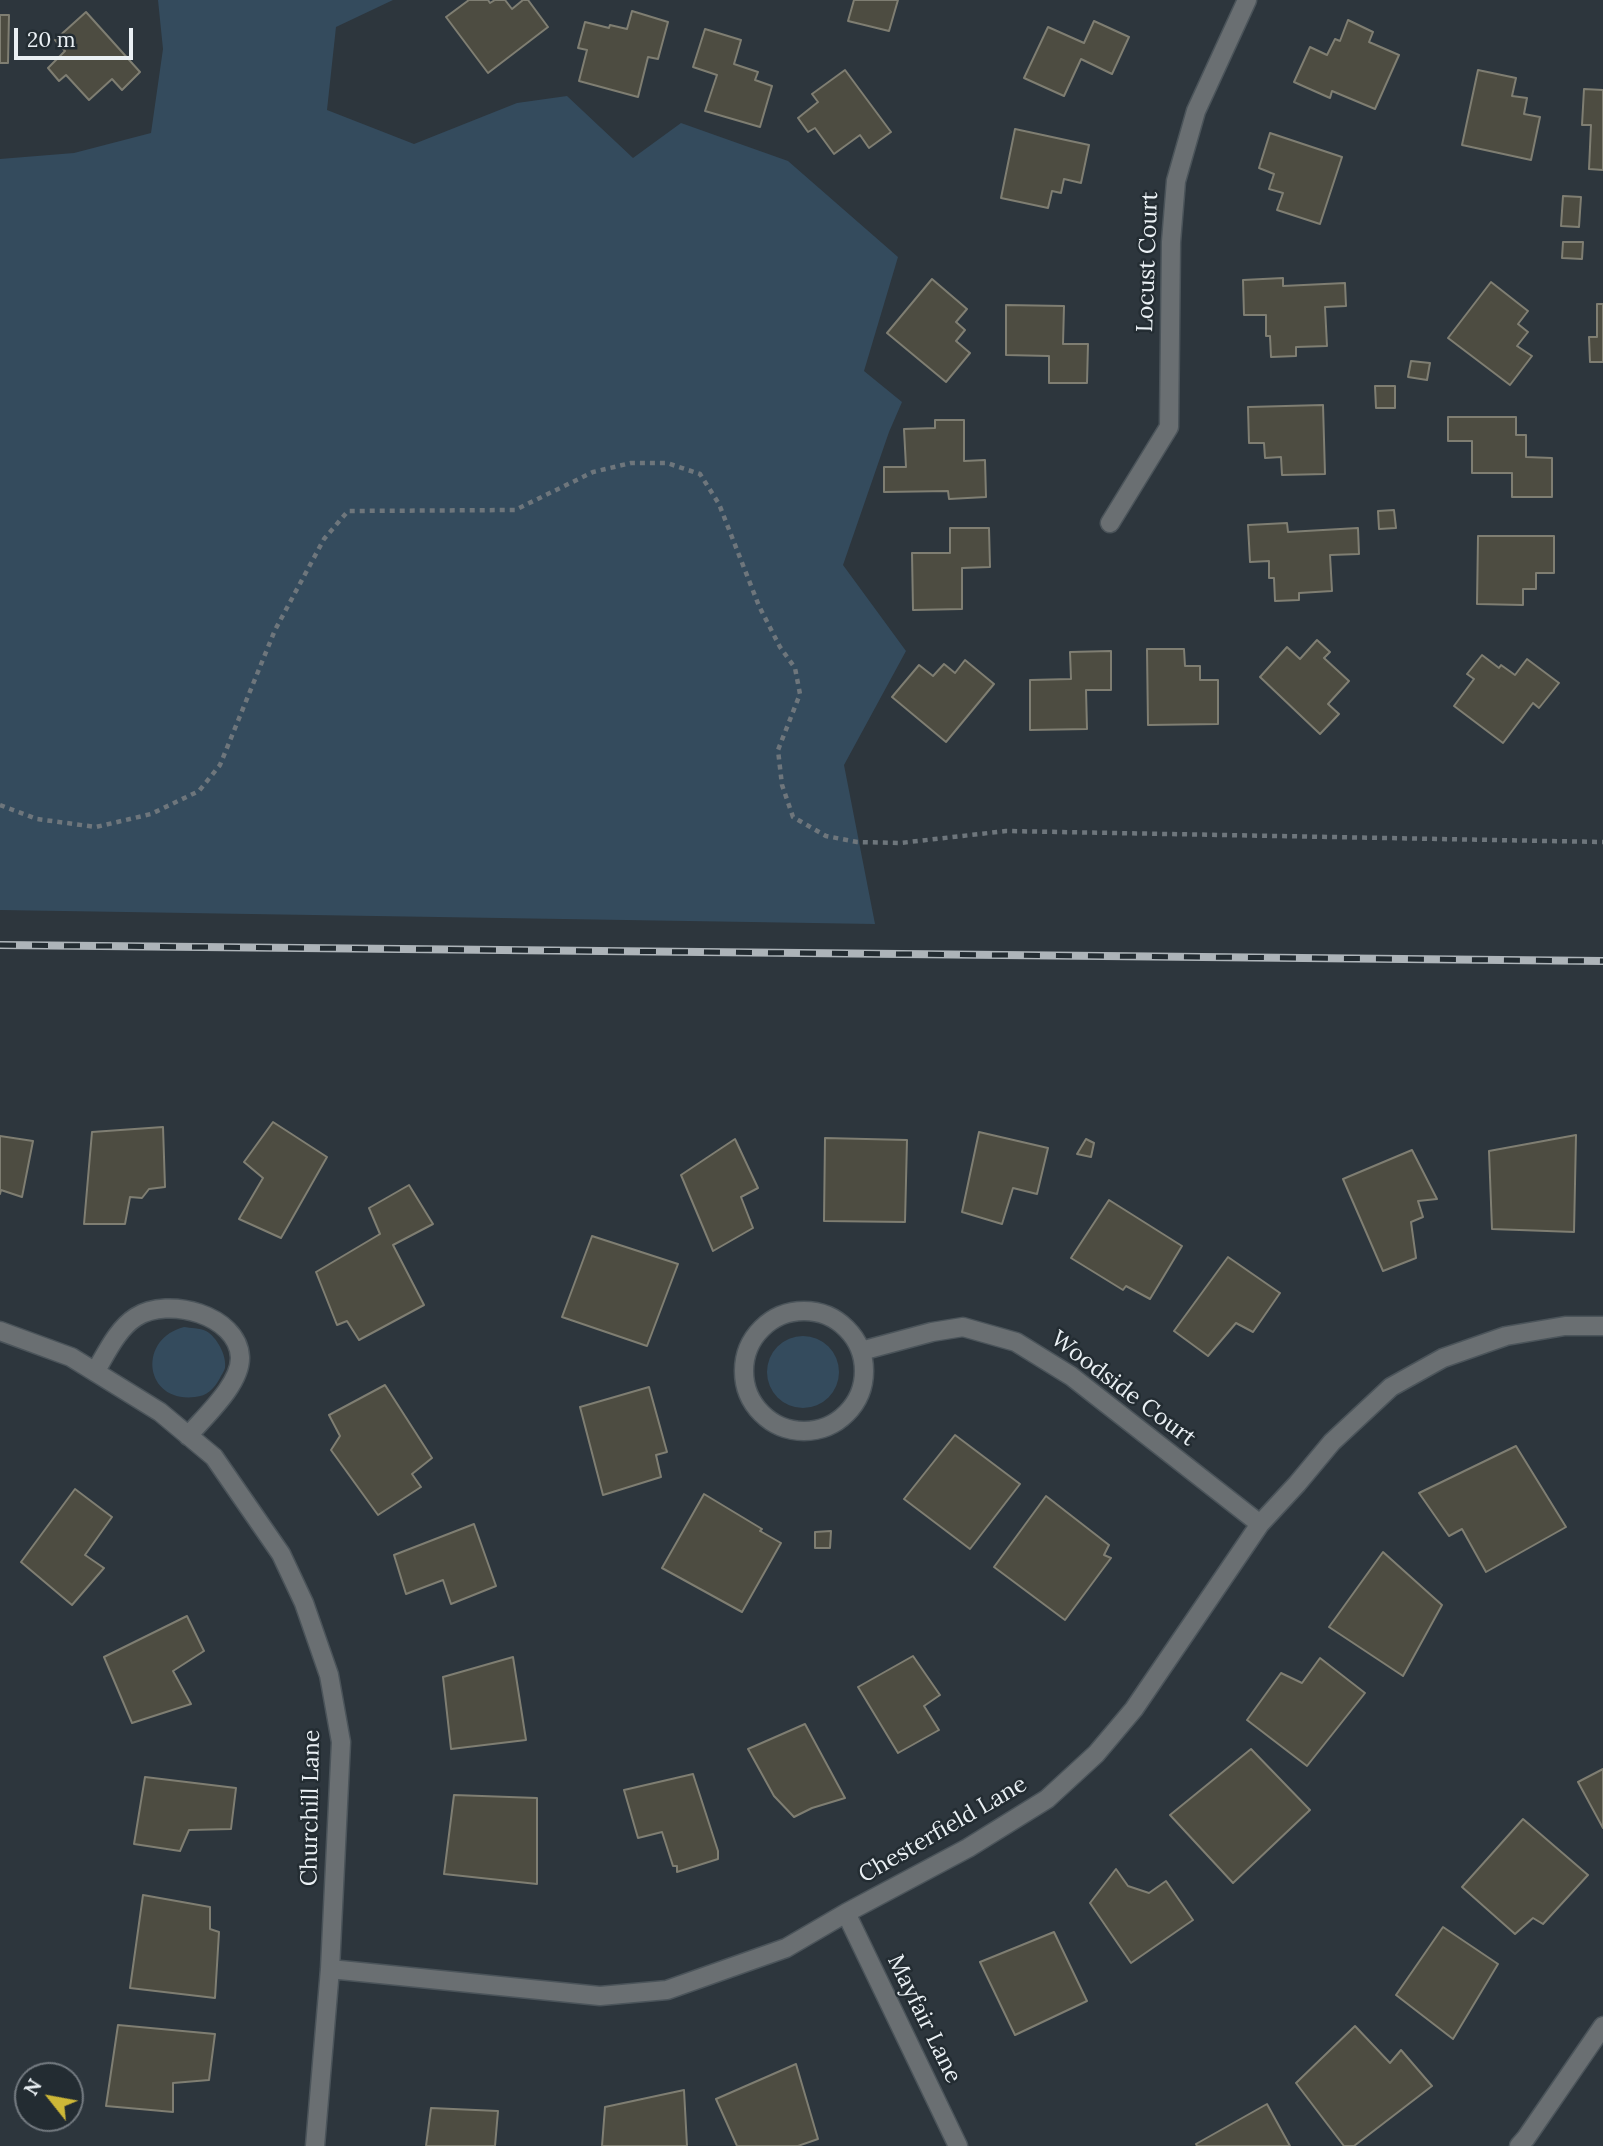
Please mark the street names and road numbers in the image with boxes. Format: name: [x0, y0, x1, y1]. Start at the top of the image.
street label: Locust Court: [1132, 191, 1164, 333]
street label: Woodside Court: [1045, 1326, 1201, 1452]
street label: Churchill Lane: [296, 1730, 326, 1886]
street label: Chesterfield Lane: [854, 1771, 1032, 1889]
street label: Mayfair Lane: [881, 1950, 967, 2088]

